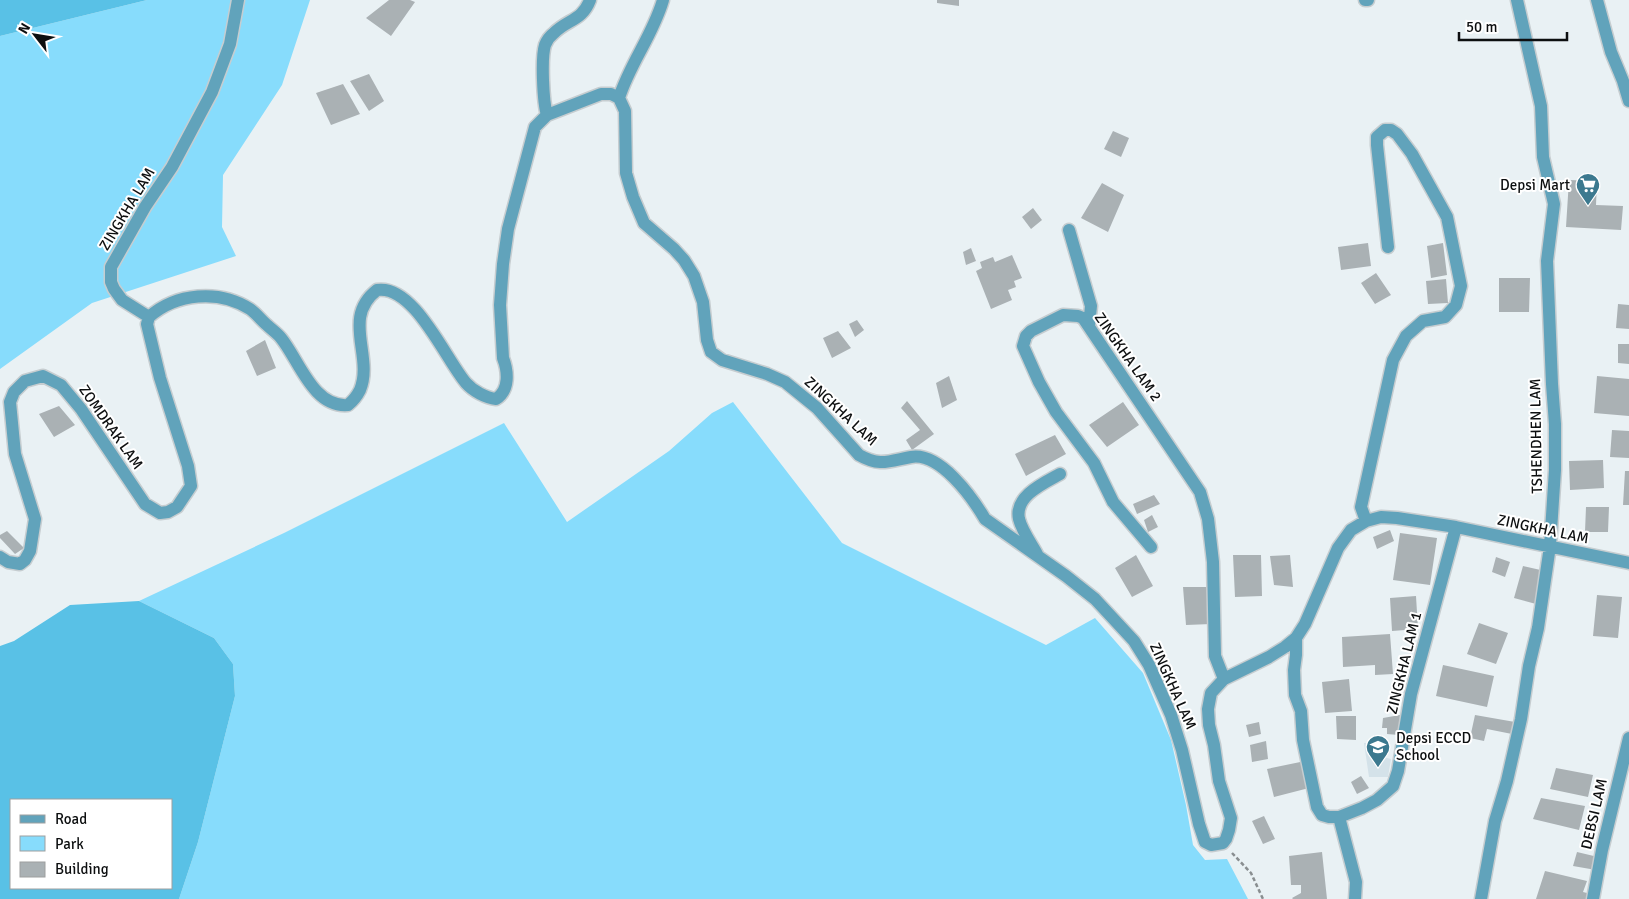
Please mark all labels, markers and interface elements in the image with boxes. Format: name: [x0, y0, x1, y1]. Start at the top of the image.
north arrow: [10, 10, 60, 60]
scale bar: [1459, 10, 1566, 42]
text: 50 m: [1466, 18, 1497, 36]
text: N: [14, 20, 34, 37]
street label: ZINGKHA LAM: [95, 164, 159, 254]
supermarket icon: Depsi Mart: [1575, 172, 1601, 206]
place label: Depsi Mart: [1500, 176, 1570, 194]
street label: ZINGKHA LAM 2: [1091, 309, 1165, 405]
street label: ZINGKHA LAM: [801, 373, 881, 449]
street label: TSHENDHEN LAM: [1526, 378, 1546, 494]
street label: ZOMDRAK LAM: [75, 381, 147, 473]
street label: ZINGKHA LAM: [1496, 511, 1590, 547]
street label: ZINGKHA LAM 1: [1383, 610, 1425, 716]
street label: ZINGKHA LAM: [1146, 640, 1200, 732]
place label: Depsi ECCD School: [1396, 729, 1471, 764]
school or university icon: Depsi ECCD School: [1365, 734, 1391, 768]
street label: DEBSI LAM: [1577, 777, 1611, 851]
legend: [10, 799, 172, 889]
text: Road: [55, 810, 87, 828]
text: Park: [55, 835, 84, 853]
text: Building: [55, 860, 109, 878]

